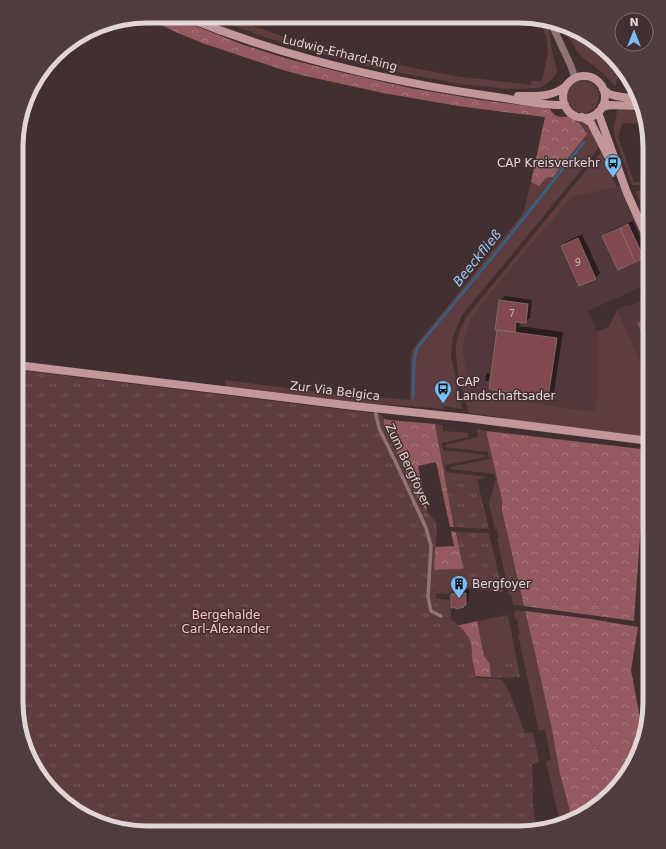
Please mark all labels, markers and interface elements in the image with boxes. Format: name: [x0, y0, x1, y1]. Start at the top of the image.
north arrow: [614, 12, 654, 52]
text: N: [629, 16, 639, 29]
street label: Ludwig-Erhard-Ring: [281, 32, 399, 74]
bus stop icon: CAP Kreisverkehr: [603, 153, 623, 178]
place label: CAP Kreisverkehr: [497, 156, 600, 170]
water label: Beeckfließ: [450, 227, 504, 289]
house number: 9: [575, 257, 581, 268]
house number: 7: [509, 308, 515, 319]
place label: CAP Landschaftsader: [456, 375, 555, 403]
street label: Zur Via Belgica: [289, 379, 381, 403]
bus stop icon: CAP Landschaftsader: [433, 379, 453, 404]
street label: Zum Bergfoyer: [383, 421, 433, 509]
building icon: Bergfoyer: [449, 574, 469, 599]
place label: Bergfoyer: [472, 577, 531, 591]
park label: Bergehalde Carl-Alexander: [182, 608, 270, 636]

